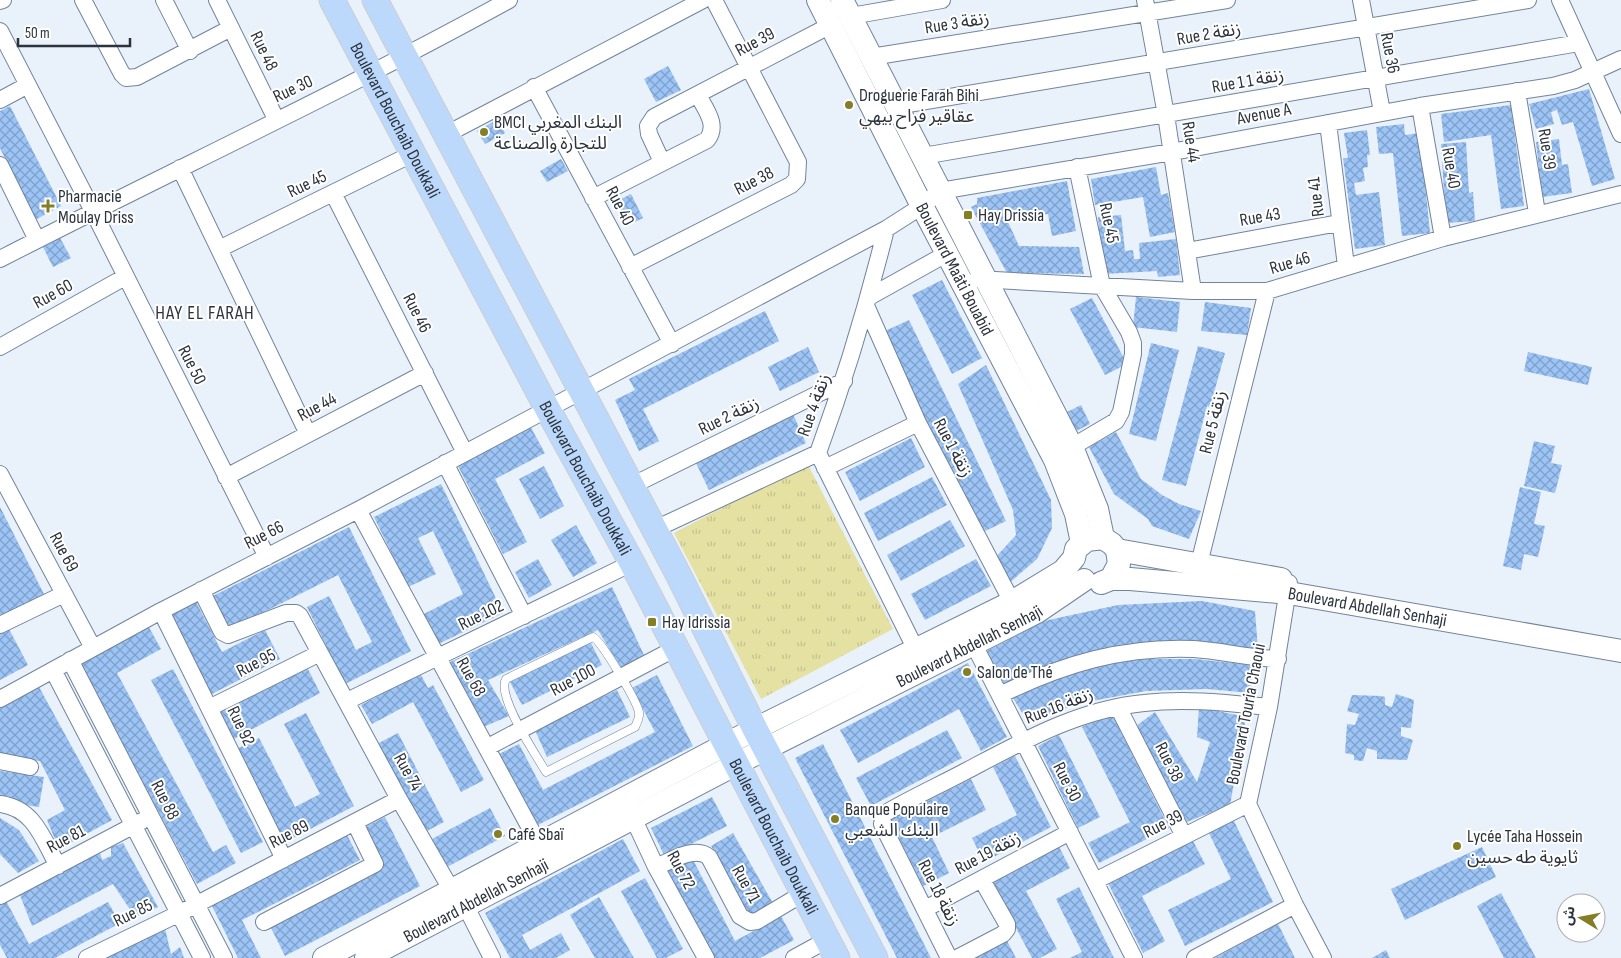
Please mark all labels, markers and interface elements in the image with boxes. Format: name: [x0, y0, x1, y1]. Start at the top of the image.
street label: Rue 3 زنقة: [923, 8, 991, 38]
scale bar: [18, 15, 130, 47]
street label: Rue 2 زنقة: [1175, 18, 1243, 50]
street label: Rue 39: [732, 23, 778, 61]
text: 50 m: [25, 24, 50, 43]
street label: Rue 48: [245, 28, 283, 74]
street label: Rue 36: [1376, 31, 1404, 75]
street label: Boulevard Bouchaib Doukkali: [346, 39, 445, 202]
street label: Rue 1 زنقة 1: [1210, 64, 1286, 98]
street label: Rue 30: [270, 71, 316, 107]
place label: Droguerie Farah Bihi عقاقير فراح بيهي: [859, 85, 979, 129]
street label: Avenue A: [1234, 98, 1293, 130]
marker: Droguerie Farah Bihi عقاقير فراح بيهي: [843, 99, 855, 111]
place label: BMCI البنك المغربي للتجارة والصناعة: [494, 112, 622, 154]
street label: Rue 44: [1177, 120, 1205, 164]
marker: BMCI البنك المغربي للتجارة والصناعة: [478, 126, 490, 138]
street label: Rue 39: [1533, 127, 1561, 171]
street label: Rue 40: [1437, 146, 1465, 190]
street label: Rue 38: [731, 162, 777, 200]
street label: Rue 45: [284, 166, 330, 202]
street label: Rue 41: [1303, 175, 1329, 218]
street label: Rue 40: [601, 183, 639, 229]
place label: Pharmacie Moulay Driss: [58, 186, 134, 228]
street label: Boulevard Maâti Bouabid: [912, 199, 998, 339]
marker: Pharmacie Moulay Driss: [42, 200, 54, 212]
street label: Rue 45: [1094, 201, 1124, 245]
street label: Rue 43: [1238, 203, 1282, 231]
place label: Hay Drissia: [978, 205, 1044, 226]
marker: Hay Drissia: [962, 209, 974, 221]
street label: Rue 46: [1267, 247, 1313, 279]
street label: Rue 60: [30, 275, 76, 313]
street label: Rue 46: [398, 290, 436, 336]
district label: HAY EL FARAH: [155, 302, 255, 325]
street label: Rue 50: [173, 342, 211, 388]
street label: Rue 4 زنقة: [793, 371, 835, 439]
street label: Rue 44: [294, 388, 340, 426]
street label: Rue 5 زنقة: [1195, 388, 1231, 456]
street label: Rue 2 زنقة: [695, 392, 763, 440]
street label: Boulevard Bouchaib Doukkali: [535, 397, 636, 559]
street label: Rue 1 زنقة: [929, 415, 977, 481]
street label: Rue 66: [241, 516, 287, 554]
street label: Rue 69: [45, 529, 83, 575]
street label: Boulevard Abdellah Senhaji: [1286, 583, 1448, 631]
street label: Rue 102: [455, 595, 507, 635]
street label: Boulevard Abdellah Senhaji: [893, 601, 1047, 692]
place label: Hay Idrissia: [662, 612, 730, 633]
marker: Hay Idrissia: [646, 616, 658, 628]
street label: Boulevard Touria Chaoui: [1222, 642, 1270, 786]
street label: Rue 95: [233, 644, 279, 682]
street label: Rue 68: [452, 654, 490, 700]
street label: Rue 100: [547, 659, 599, 701]
place label: Salon de Thé: [977, 662, 1053, 683]
marker: Salon de Thé: [961, 666, 973, 678]
street label: Rue 16 زنقة: [1022, 683, 1096, 729]
street label: Rue 92: [222, 703, 260, 749]
street label: Rue 38: [1150, 739, 1188, 785]
street label: Rue 74: [389, 750, 427, 795]
street label: Boulevard Bouchaib Doukkali: [725, 755, 823, 918]
street label: Rue 30: [1048, 759, 1086, 805]
street label: Rue 88: [146, 777, 184, 823]
place label: Banque Populaire البنك الشعبي: [845, 799, 949, 843]
street label: Rue 39: [1140, 805, 1186, 843]
marker: Banque Populaire البنك الشعبي: [829, 813, 841, 825]
street label: Rue 89: [266, 815, 312, 853]
street label: Rue 81: [43, 820, 89, 858]
place label: Café Sbaï: [508, 824, 564, 845]
place label: Lycée Taha Hossein ثايوية طه حسين: [1467, 826, 1583, 868]
street label: Rue 19 زنقة: [951, 827, 1025, 879]
marker: Café Sbaï: [492, 828, 504, 840]
marker: Lycée Taha Hossein ثايوية طه حسين: [1451, 840, 1463, 852]
street label: Rue 72: [662, 847, 700, 893]
street label: Boulevard Abdellah Senhaji: [400, 854, 552, 947]
street label: Rue 18 زنقة: [913, 856, 965, 930]
street label: Rue 71: [727, 862, 765, 907]
north arrow: [1556, 893, 1606, 943]
street label: Rue 85: [110, 895, 156, 931]
text: ش: [1559, 905, 1579, 927]

